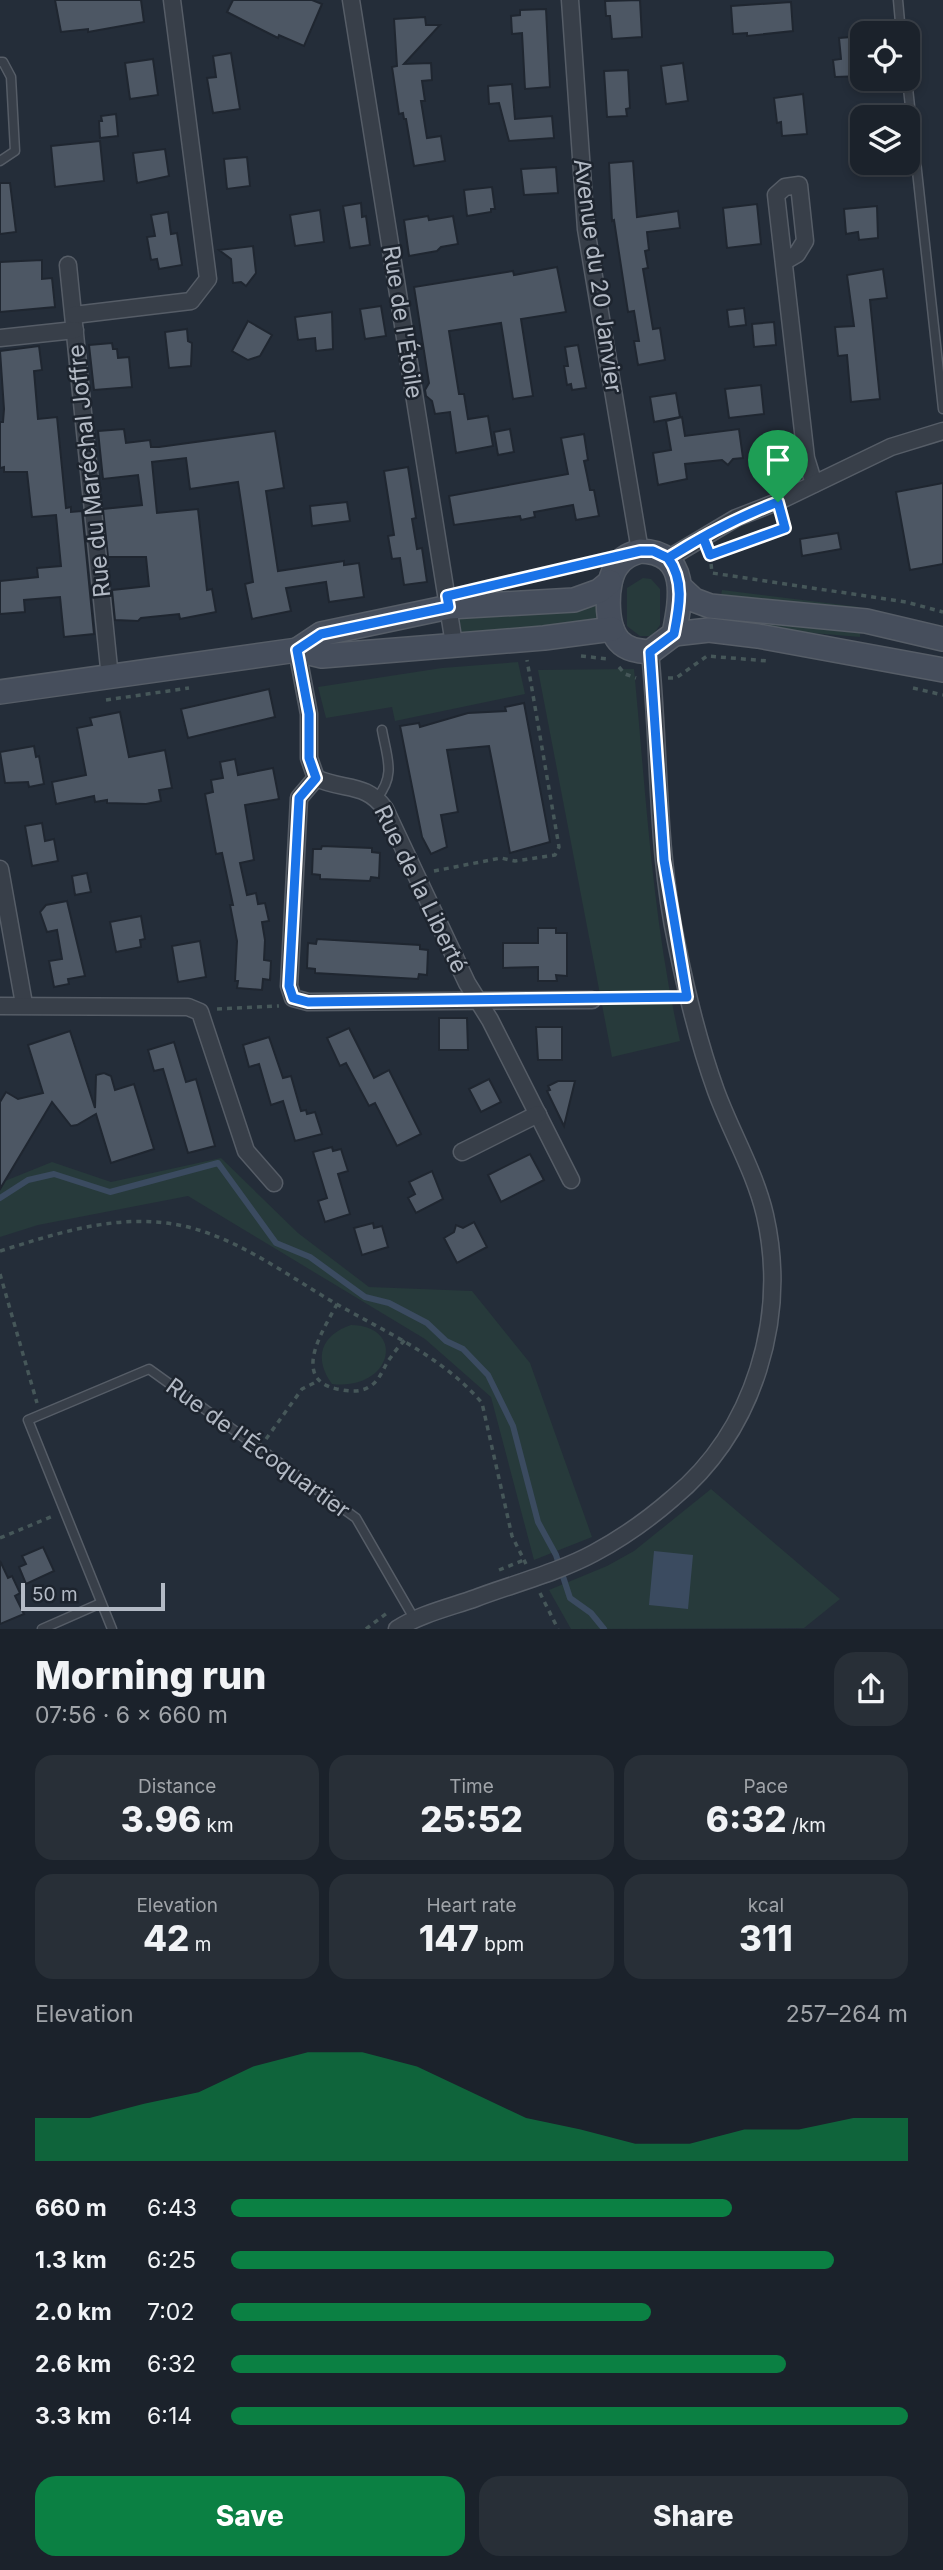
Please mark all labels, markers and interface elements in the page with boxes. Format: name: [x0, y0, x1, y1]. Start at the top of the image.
map controls: [850, 21, 920, 175]
button: locate: [850, 21, 920, 91]
button: layers: [850, 105, 920, 175]
street label: Avenue du 20 Janvier: [568, 157, 628, 395]
street label: Rue de l'Étoile: [377, 244, 429, 400]
street label: Rue du Maréchal Joffre: [62, 343, 116, 599]
pin: [748, 430, 808, 502]
icon: arrive: [759, 441, 797, 479]
street label: Rue de la Liberté: [368, 801, 474, 977]
street label: Rue de l'Écoquartier: [161, 1372, 356, 1524]
scale bar: [21, 1580, 164, 1611]
text: 50 m: [32, 1583, 78, 1606]
text: Morning run: [35, 1652, 266, 1698]
button: share: [834, 1652, 908, 1726]
text: 07:56 · 6 × 660 m: [35, 1701, 228, 1729]
text: Distance: [138, 1775, 216, 1798]
text: Time: [449, 1775, 494, 1798]
text: Pace: [743, 1775, 788, 1798]
text: 3.96: [121, 1798, 201, 1840]
text: 25:52: [420, 1798, 523, 1840]
text: 6:32: [706, 1798, 787, 1840]
text: km: [201, 1814, 234, 1837]
text: /km: [787, 1814, 826, 1837]
text: Elevation: [136, 1894, 218, 1917]
text: Heart rate: [426, 1894, 516, 1917]
text: kcal: [748, 1894, 784, 1917]
text: 42: [143, 1917, 189, 1959]
text: 147: [419, 1917, 479, 1959]
text: 311: [739, 1917, 793, 1959]
text: m: [189, 1933, 211, 1956]
text: bpm: [479, 1933, 524, 1956]
text: Elevation: [35, 2000, 134, 2028]
text: 257–264 m: [786, 2000, 908, 2028]
text: 660 m: [35, 2194, 107, 2222]
text: 6:43: [147, 2194, 197, 2222]
text: 1.3 km: [35, 2246, 107, 2274]
text: 6:25: [147, 2246, 196, 2274]
text: 2.0 km: [35, 2298, 112, 2326]
text: 7:02: [147, 2298, 194, 2326]
text: 2.6 km: [35, 2350, 111, 2378]
text: 6:32: [147, 2350, 196, 2378]
text: 3.3 km: [35, 2402, 111, 2430]
text: 6:14: [147, 2402, 192, 2430]
button: Save: [35, 2476, 465, 2556]
button: Share: [479, 2476, 908, 2556]

